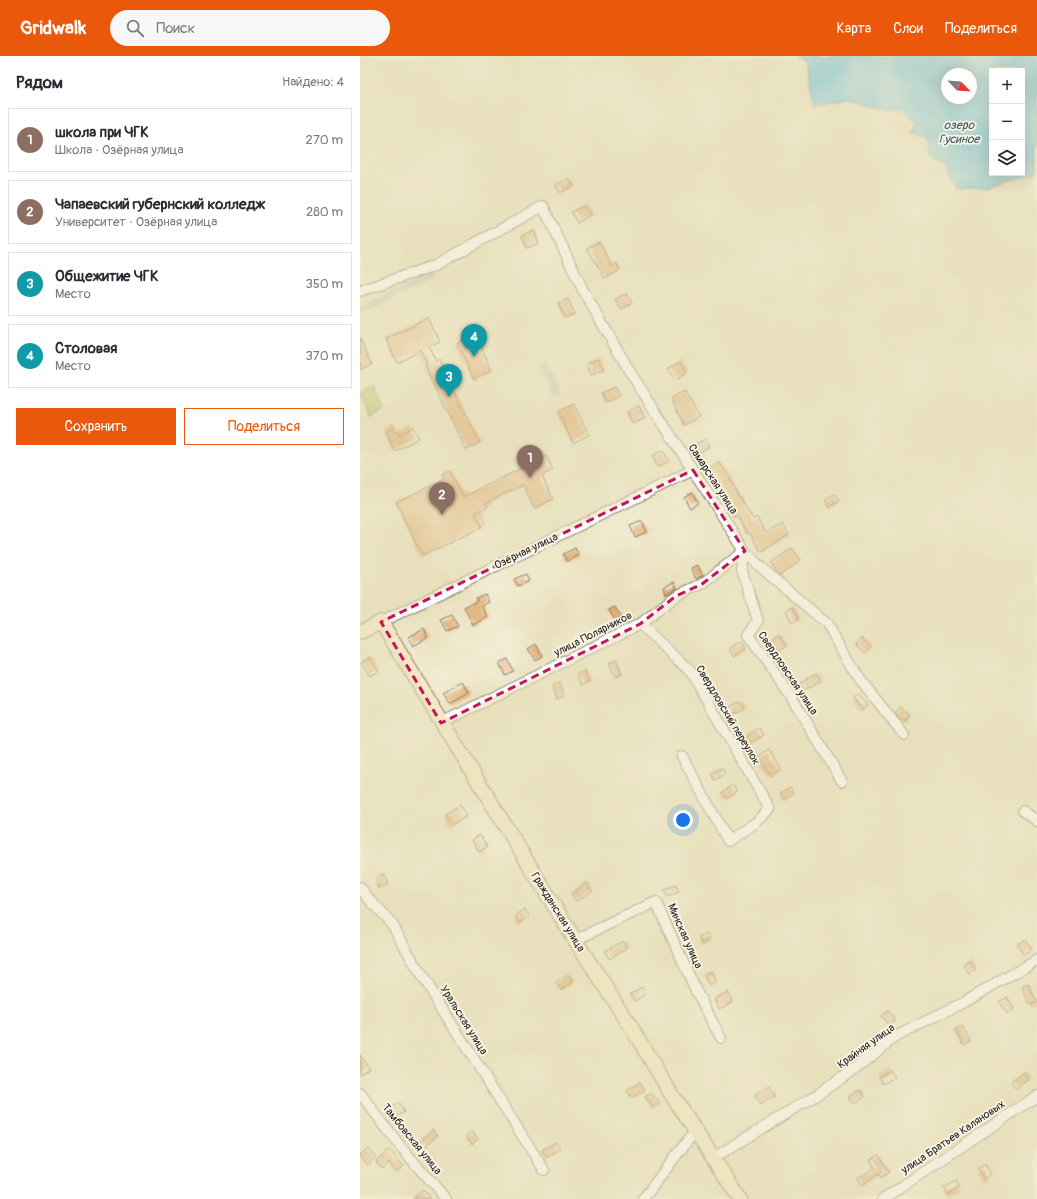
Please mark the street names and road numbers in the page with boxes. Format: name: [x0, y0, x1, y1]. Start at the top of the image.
street label: Самарская улица: [686, 442, 740, 516]
street label: Озёрная улица: [492, 530, 560, 572]
street label: улица Полярников: [551, 609, 634, 660]
street label: Свердловская улица: [755, 629, 821, 717]
street label: Свердловский переулок: [693, 663, 763, 767]
street label: Гражданская улица: [528, 870, 588, 954]
street label: Минская улица: [665, 902, 705, 970]
street label: Уральская улица: [438, 983, 490, 1057]
street label: Крайняя улица: [835, 1021, 897, 1071]
street label: улица Братьев Каляновых: [898, 1097, 1007, 1177]
street label: Тамбовская улица: [379, 1101, 445, 1177]

